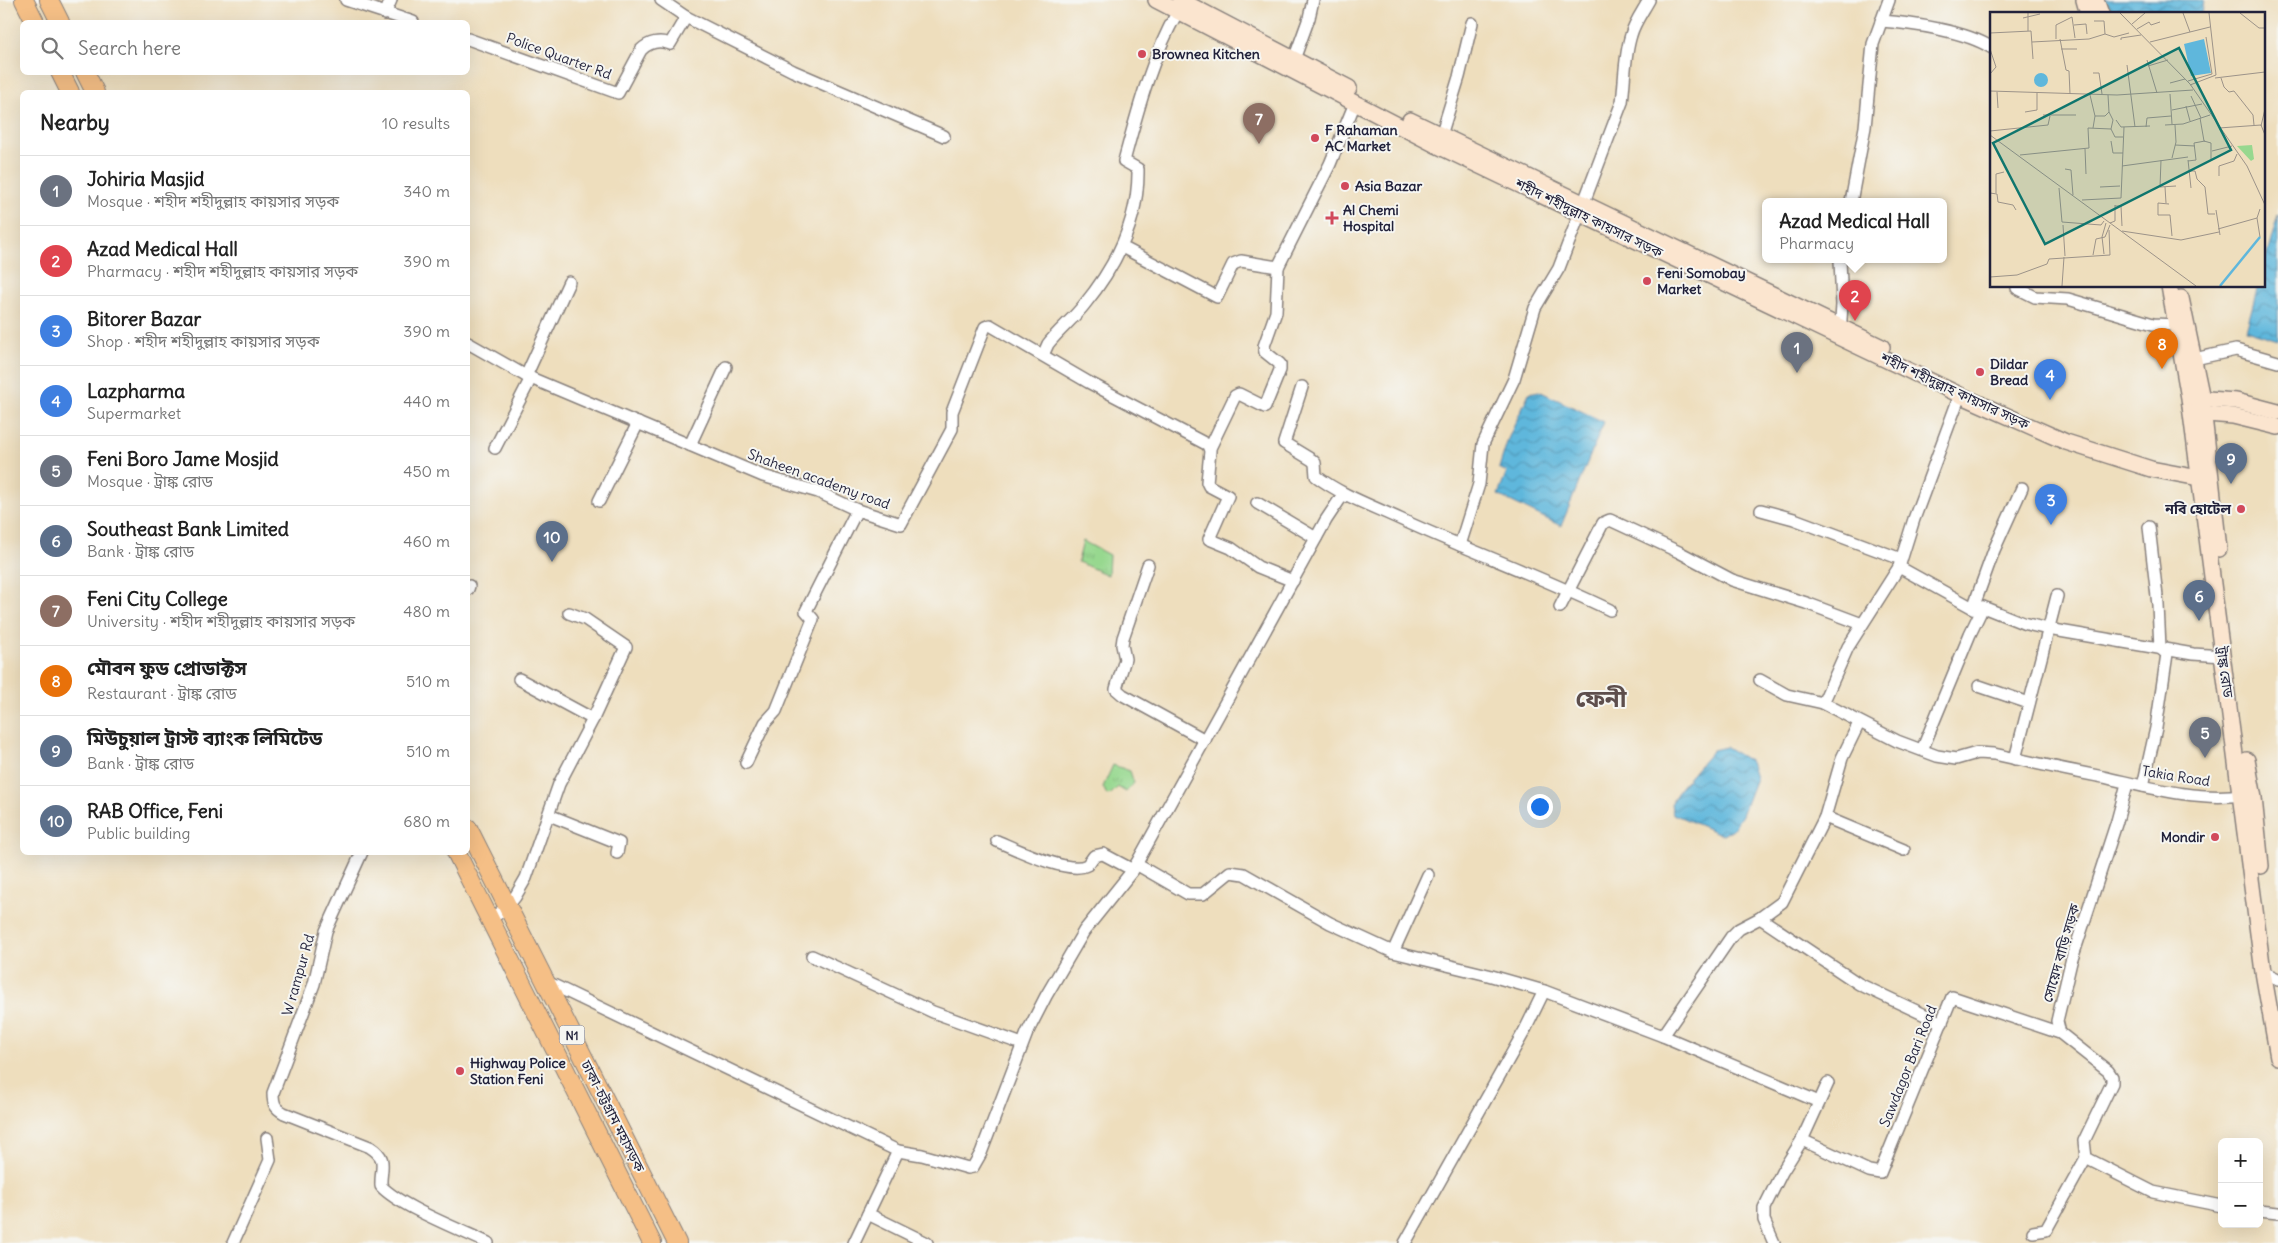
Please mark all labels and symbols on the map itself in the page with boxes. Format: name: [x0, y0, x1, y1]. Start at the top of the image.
inset map: [1990, 12, 2266, 288]
street label: Police Quarter Rd: [504, 29, 614, 83]
place label: Brownea Kitchen: [1152, 45, 1260, 63]
marker: Brownea Kitchen: [1136, 48, 1148, 60]
pin: 7: [1243, 103, 1275, 144]
place label: F Rahaman AC Market: [1325, 121, 1398, 155]
marker: F Rahaman AC Market: [1309, 132, 1321, 144]
street label: শহীদ শহীদুল্লাহ কায়সার সড়ক: [1511, 174, 1666, 262]
place label: Asia Bazar: [1355, 177, 1423, 195]
marker: Asia Bazar: [1339, 180, 1351, 192]
place label: Al Chemi Hospital: [1343, 201, 1399, 235]
marker: Al Chemi Hospital: [1325, 211, 1339, 225]
place label: Feni Somobay Market: [1657, 264, 1746, 298]
marker: Feni Somobay Market: [1641, 275, 1653, 287]
pin: 2: [1839, 280, 1871, 321]
pin: 8: [2146, 328, 2178, 369]
pin: 1: [1781, 332, 1813, 373]
street label: শহীদ শহীদুল্লাহ কায়সার সড়ক: [1877, 348, 2033, 434]
place label: Dildar Bread: [1990, 355, 2029, 389]
pin: 4: [2034, 359, 2066, 400]
marker: Dildar Bread: [1974, 366, 1986, 378]
pin: 9: [2215, 443, 2247, 484]
street label: Shaheen academy road: [745, 445, 893, 513]
pin: 3: [2035, 484, 2067, 525]
place label: নবি হোটেল: [2164, 500, 2231, 518]
marker: নবি হোটেল: [2235, 503, 2247, 515]
pin: 10: [536, 521, 568, 562]
pin: 6: [2183, 580, 2215, 621]
street label: ট্রাঙ্ক রোড: [2212, 644, 2238, 700]
district label: ফেনী: [1575, 683, 1628, 713]
pin: 5: [2189, 717, 2221, 758]
street label: Takia Road: [2141, 762, 2211, 790]
your location: [1527, 794, 1553, 820]
place label: Mondir: [2161, 828, 2205, 846]
marker: Mondir: [2209, 831, 2221, 843]
street label: সোয়েদ বাড়ি সড়ক: [2038, 901, 2084, 1004]
street label: W rampur Rd: [278, 932, 318, 1018]
street label: Sawdagor Bari Road: [1875, 1002, 1941, 1130]
road number: N1: [560, 1026, 584, 1044]
place label: Highway Police Station Feni: [470, 1054, 566, 1088]
street label: ঢাকা-চট্টগ্রাম মহাসড়ক: [577, 1056, 649, 1175]
marker: Highway Police Station Feni: [454, 1065, 466, 1077]

